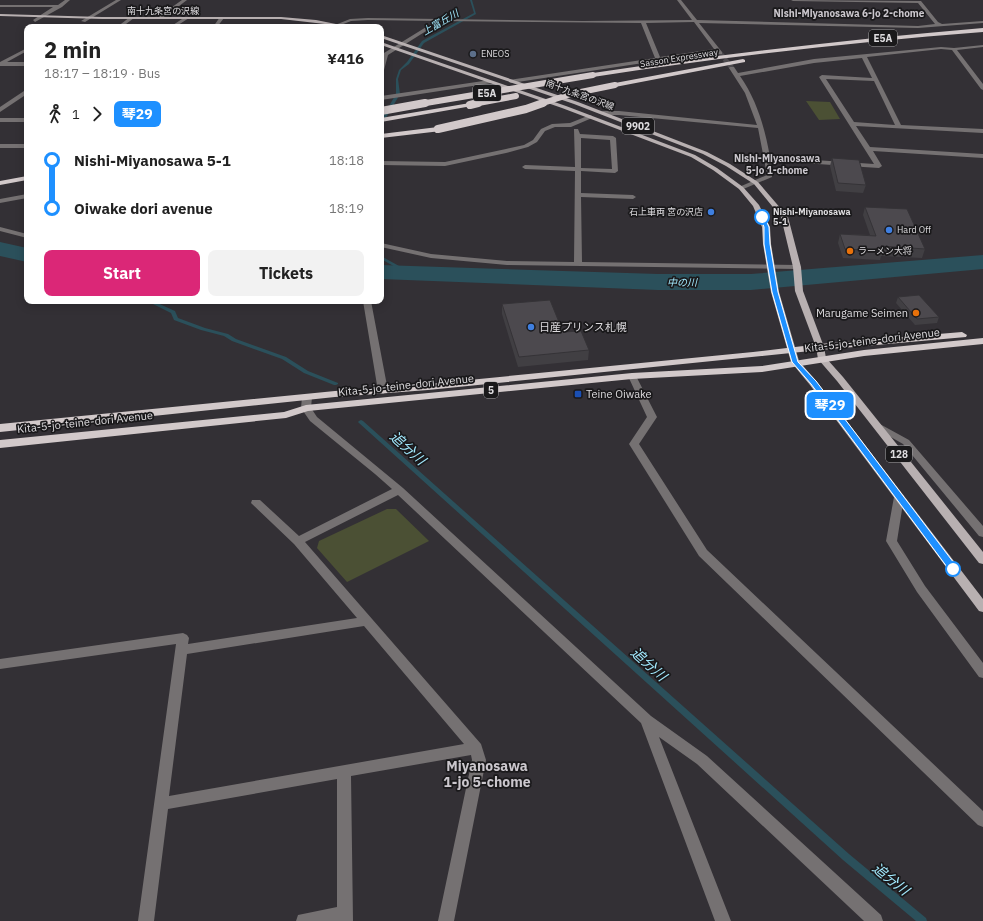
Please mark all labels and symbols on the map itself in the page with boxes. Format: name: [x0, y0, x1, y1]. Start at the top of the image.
street label: 南十九条宮の沢線: [127, 5, 200, 16]
water label: 上富丘川: [420, 6, 462, 38]
district label: Nishi-Miyanosawa 6-jo 2-chome: [774, 7, 925, 20]
road number: E5A: [869, 30, 897, 46]
street label: Sasson Expressway: [639, 46, 719, 69]
place label: ENEOS: [481, 48, 509, 59]
marker: ENEOS: [468, 49, 478, 59]
street label: 南十九条宮の沢線: [544, 77, 617, 112]
road number: E5A: [473, 85, 501, 101]
road number: 9902: [622, 118, 654, 134]
district label: Nishi-Miyanosawa 5-jo 1-chome: [734, 152, 820, 177]
place label: 石上車両 宮の沢店: [629, 206, 703, 217]
place label: Nishi-Miyanosawa 5-1: [773, 206, 851, 227]
marker: 石上車両 宮の沢店: [706, 207, 716, 217]
marker: Nishi-Miyanosawa 5-1: [754, 209, 770, 225]
place label: Hard Off: [897, 224, 931, 235]
marker: Hard Off: [884, 225, 894, 235]
place label: ラーメン大将: [858, 245, 912, 256]
marker: ラーメン大将: [845, 246, 855, 256]
water label: 中の川: [667, 276, 698, 289]
place label: Marugame Seimen: [816, 306, 908, 320]
marker: Marugame Seimen: [911, 308, 921, 318]
place label: 日産プリンス札幌: [539, 320, 627, 334]
marker: 日産プリンス札幌: [526, 322, 536, 332]
street label: Kita-5-jo-teine-dori Avenue: [803, 325, 941, 355]
street label: Kita-5-jo-teine-dori Avenue: [337, 371, 475, 399]
road number: 5: [484, 382, 498, 398]
place label: Teine Oiwake: [586, 387, 652, 401]
marker: Teine Oiwake: [573, 389, 583, 399]
line badge: 琴29: [807, 392, 853, 418]
street label: Kita-5-jo-teine-dori Avenue: [16, 408, 154, 436]
water label: 追分川: [386, 427, 431, 470]
road number: 128: [886, 446, 912, 462]
unlabelled marker: [945, 561, 961, 577]
water label: 追分川: [627, 643, 672, 686]
district label: Miyanosawa 1-jo 5-chome: [443, 757, 531, 791]
water label: 追分川: [869, 859, 915, 900]

